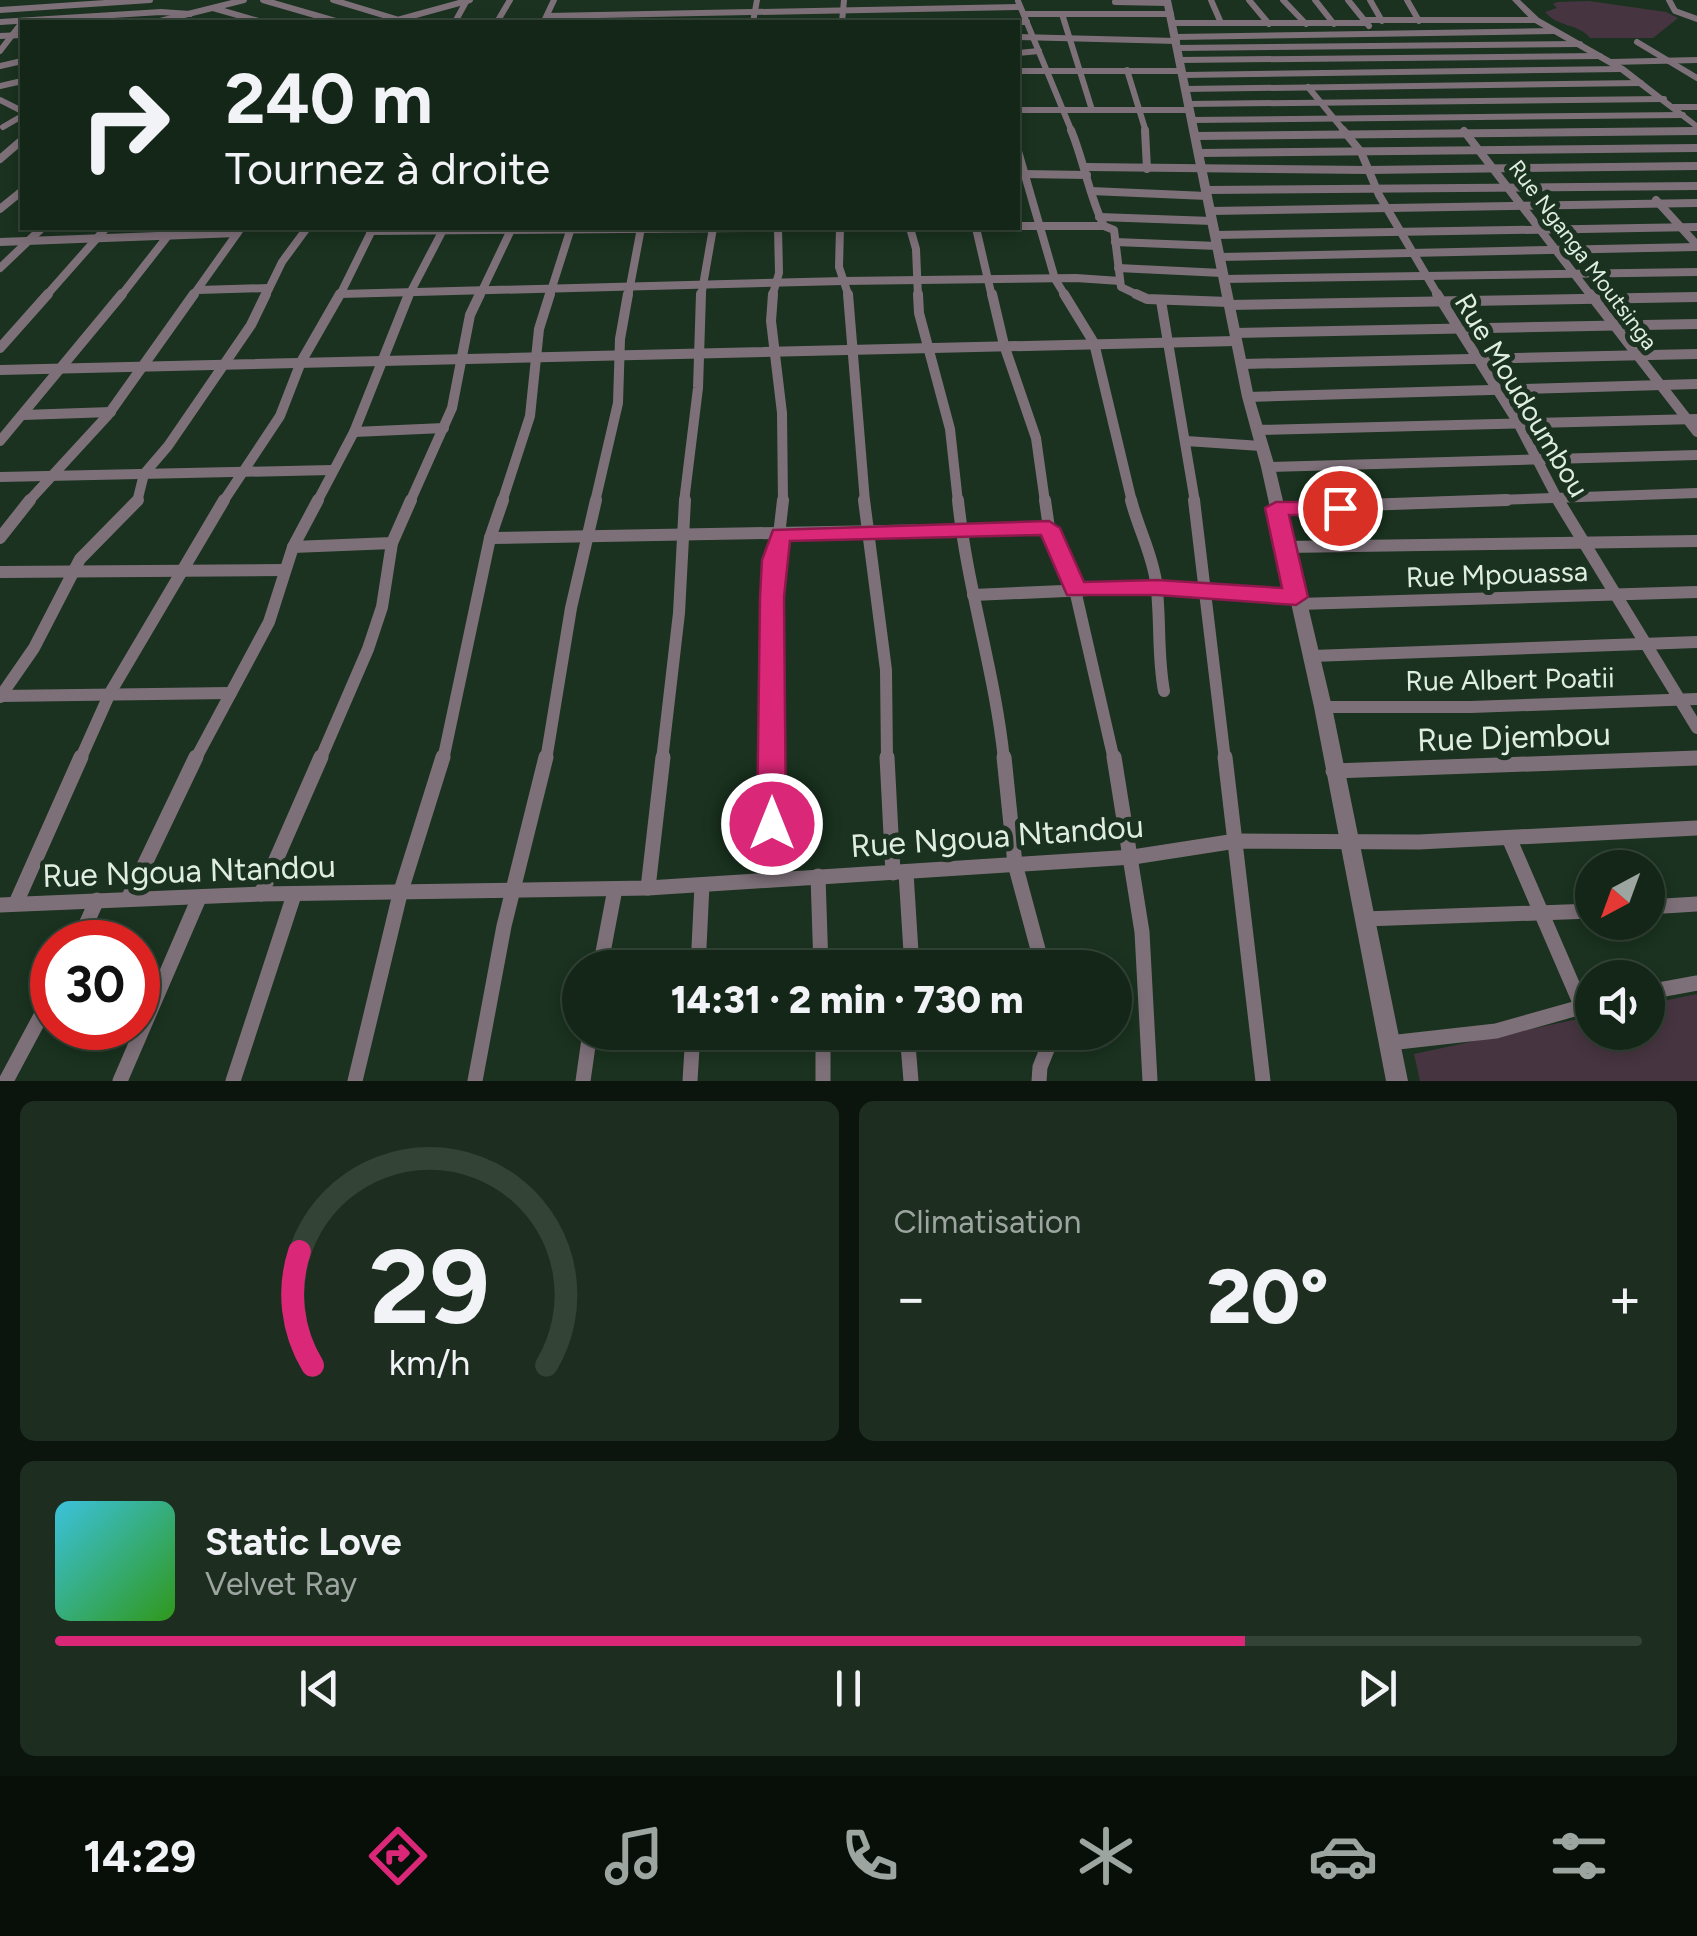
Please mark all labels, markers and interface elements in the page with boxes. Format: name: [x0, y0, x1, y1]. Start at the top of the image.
text: 240 m: [225, 56, 433, 141]
icon: right: [60, 60, 190, 190]
text: Tournez à droite: [225, 141, 550, 195]
street label: Rue Nganga Moutsinga: [1503, 155, 1663, 355]
street label: Rue Moudoumbou: [1448, 287, 1596, 503]
pin: [1298, 466, 1383, 551]
icon: arrive: [1313, 481, 1368, 536]
street label: Rue Mpouassa: [1405, 554, 1589, 594]
street label: Rue Albert Poatii: [1405, 660, 1615, 698]
street label: Rue Djembou: [1417, 715, 1611, 759]
position arrow: [720, 772, 824, 876]
street label: Rue Ngoua Ntandou: [849, 807, 1145, 865]
street label: Rue Ngoua Ntandou: [42, 847, 336, 895]
north arrow: [1575, 850, 1665, 940]
map controls: [1575, 850, 1665, 1050]
speed limit sign: 30: [30, 920, 160, 1050]
button: sound: [1575, 960, 1665, 1050]
text: 14:31 · 2 min · 730 m: [671, 977, 1023, 1023]
text: Climatisation: [894, 1203, 1081, 1241]
text: 29: [369, 1224, 490, 1349]
text: 20°: [1207, 1252, 1329, 1342]
text: −: [894, 1265, 928, 1331]
text: +: [1608, 1265, 1642, 1331]
text: km/h: [388, 1341, 470, 1384]
text: Static Love: [205, 1519, 402, 1565]
text: Velvet Ray: [205, 1565, 357, 1603]
icon: previous: [292, 1661, 347, 1716]
icon: pause: [821, 1661, 876, 1716]
icon: next: [1350, 1661, 1405, 1716]
icon: directions: [363, 1821, 433, 1891]
icon: music: [599, 1821, 669, 1891]
icon: phone: [835, 1821, 905, 1891]
icon: climate: [1071, 1821, 1141, 1891]
icon: car: [1308, 1821, 1378, 1891]
icon: filters: [1544, 1821, 1614, 1891]
text: 14:29: [83, 1829, 196, 1883]

